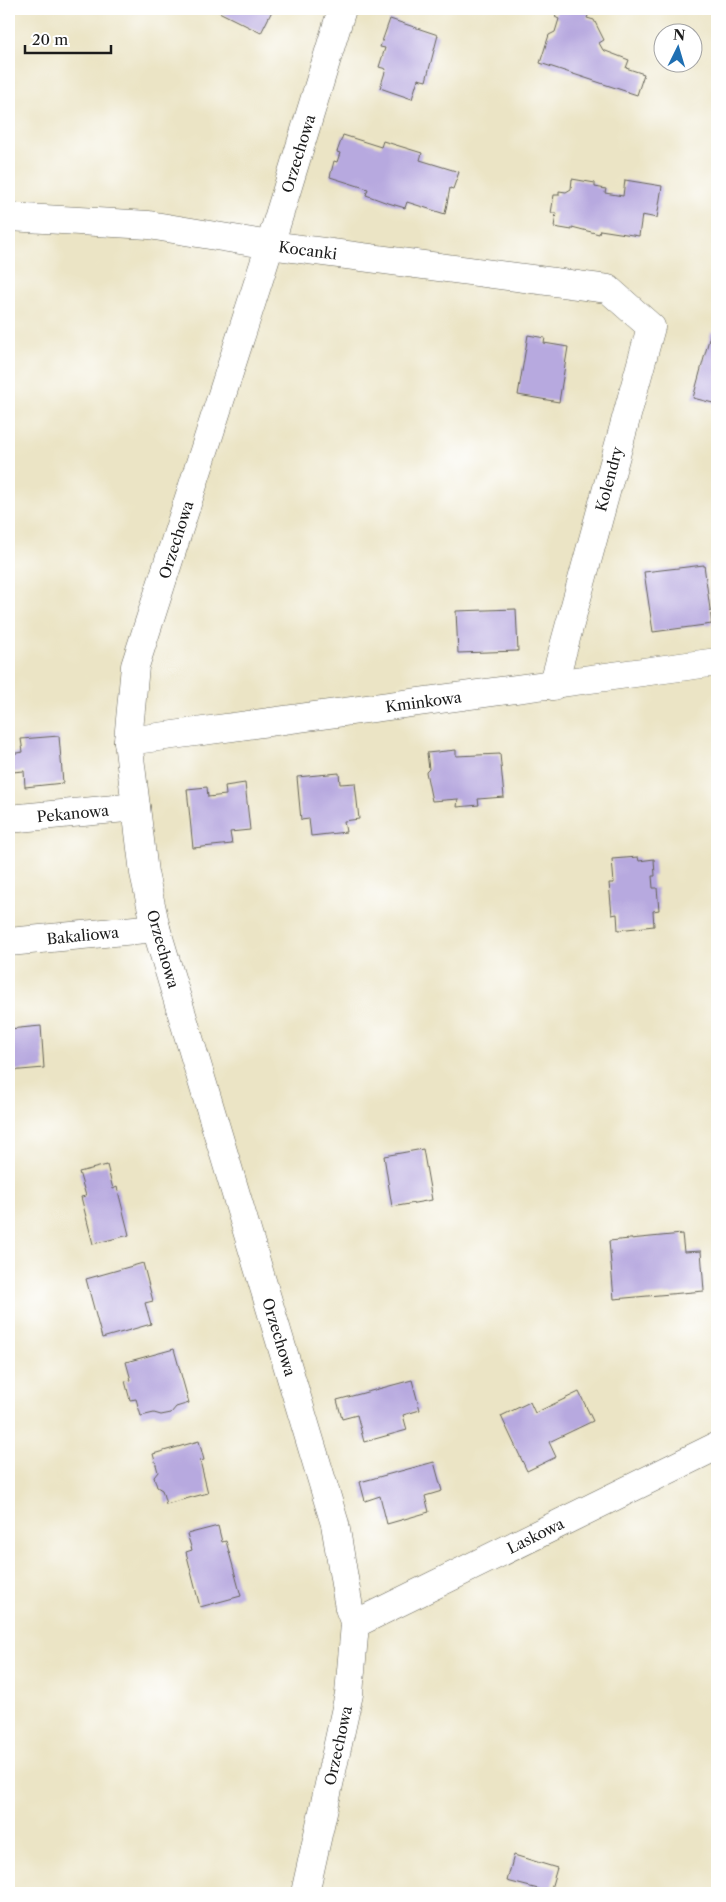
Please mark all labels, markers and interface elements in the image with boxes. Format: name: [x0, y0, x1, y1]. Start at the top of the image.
scale bar: [25, 22, 111, 54]
north arrow: [654, 22, 704, 72]
text: N: [672, 26, 686, 45]
text: 20 m: [32, 30, 68, 49]
street label: Orzechowa: [277, 112, 319, 195]
street label: Kocanki: [277, 237, 339, 263]
street label: Kolendry: [591, 444, 627, 514]
street label: Orzechowa: [154, 498, 197, 581]
street label: Kminkowa: [384, 687, 463, 716]
street label: Pekanowa: [36, 800, 110, 826]
street label: Orzechowa: [143, 908, 183, 991]
street label: Bakaliowa: [46, 922, 120, 948]
street label: Orzechowa: [258, 1296, 300, 1379]
street label: Laskowa: [504, 1513, 567, 1557]
street label: Orzechowa: [320, 1704, 356, 1787]

